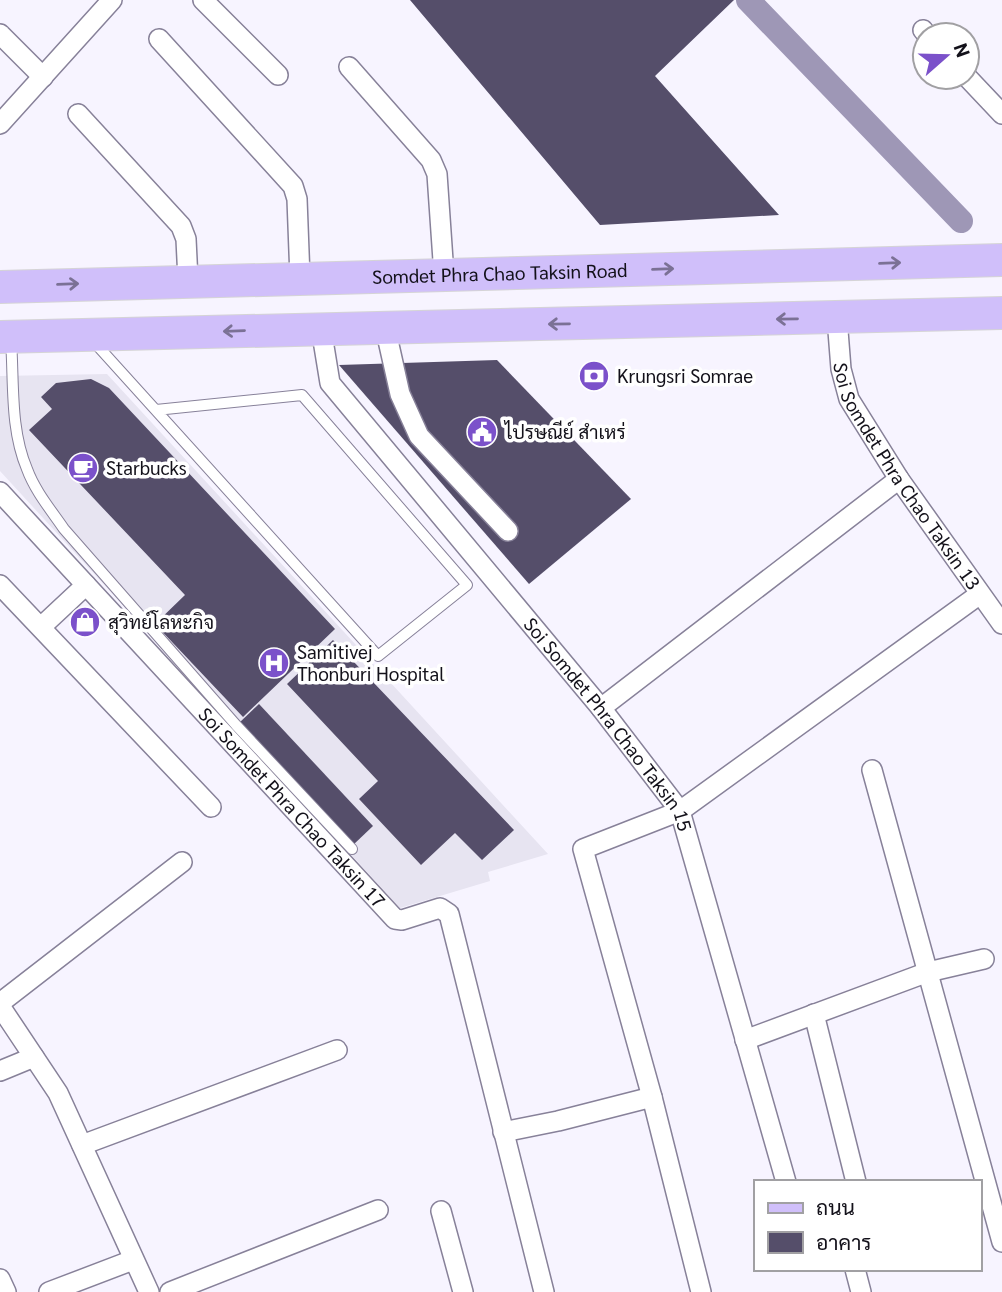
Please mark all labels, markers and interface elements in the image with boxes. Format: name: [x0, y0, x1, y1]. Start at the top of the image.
north arrow: [911, 21, 981, 91]
text: N: [949, 39, 976, 60]
one-way arrow: [879, 256, 902, 269]
street label: Somdet Phra Chao Taksin Road: [372, 257, 628, 288]
one-way arrow: [651, 262, 674, 275]
one-way arrow: [56, 278, 79, 291]
one-way arrow: [776, 312, 799, 325]
one-way arrow: [548, 317, 571, 330]
one-way arrow: [223, 324, 246, 337]
bank icon: Krungsri Somrae: [577, 359, 611, 393]
street label: Soi Somdet Phra Chao Taksin 13: [830, 362, 986, 594]
place label: Krungsri Somrae: [617, 363, 753, 387]
public building icon: ไปรษณีย์ สำเหร่: [465, 415, 499, 449]
place label: ไปรษณีย์ สำเหร่: [503, 419, 626, 443]
cafe icon: Starbucks: [66, 451, 100, 485]
place label: Starbucks: [106, 455, 187, 479]
shop icon: สุวิทย์โลหะกิจ: [68, 605, 102, 639]
place label: สุวิทย์โลหะกิจ: [108, 609, 214, 635]
street label: Soi Somdet Phra Chao Taksin 15: [519, 612, 698, 834]
place label: Samitivej Thonburi Hospital: [297, 639, 445, 685]
hospital icon: Samitivej Thonburi Hospital: [257, 646, 291, 680]
street label: Soi Somdet Phra Chao Taksin 17: [194, 702, 391, 912]
legend: [754, 1180, 981, 1271]
text: ถนน: [816, 1193, 855, 1220]
text: อาคาร: [816, 1228, 872, 1255]

